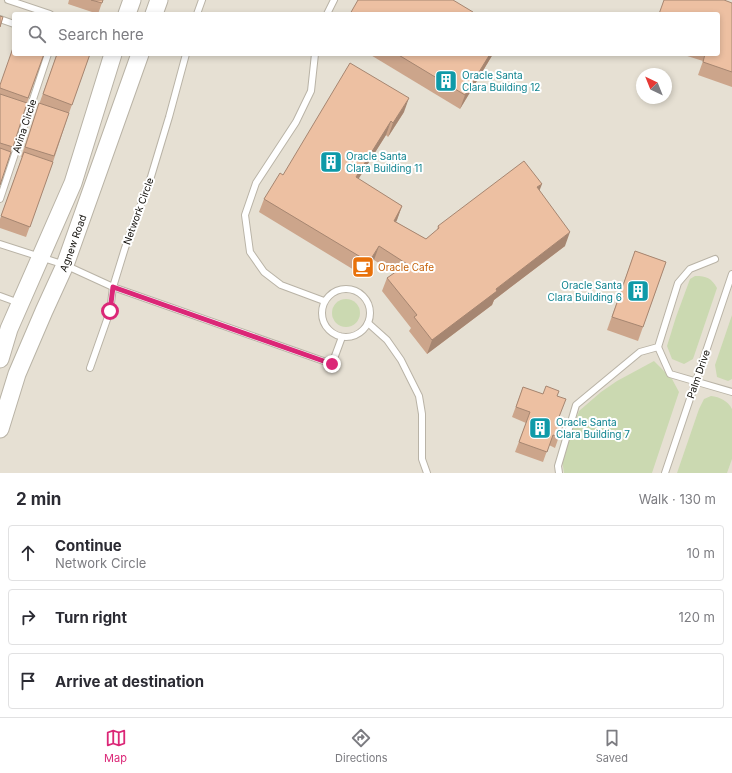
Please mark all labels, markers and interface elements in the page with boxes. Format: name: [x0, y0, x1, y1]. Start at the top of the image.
search box: [12, 12, 720, 56]
icon: search: [26, 23, 48, 45]
text: Search here: [58, 25, 144, 44]
building icon: Oracle Santa Clara Building 12: [433, 68, 459, 94]
north arrow: [636, 68, 672, 104]
place label: Oracle Santa Clara Building 12: [462, 69, 540, 93]
street label: Avina Circle: [10, 97, 38, 154]
building icon: Oracle Santa Clara Building 11: [318, 149, 344, 175]
place label: Oracle Santa Clara Building 11: [346, 150, 422, 174]
street label: Network Circle: [120, 176, 156, 246]
street label: Agnew Road: [57, 213, 88, 273]
cafe icon: Oracle Cafe: [350, 254, 376, 280]
place label: Oracle Cafe: [378, 261, 434, 273]
building icon: Oracle Santa Clara Building 6: [625, 278, 651, 304]
place label: Oracle Santa Clara Building 6: [548, 279, 622, 303]
route start: [101, 302, 119, 320]
street label: Palm Drive: [684, 348, 712, 400]
route end: [323, 355, 341, 373]
building icon: Oracle Santa Clara Building 7: [527, 415, 553, 441]
place label: Oracle Santa Clara Building 7: [556, 416, 630, 440]
text: 2 min: [16, 489, 61, 509]
text: Walk · 130 m: [639, 491, 716, 507]
text: Continue: [55, 536, 122, 555]
icon: ahead: [17, 542, 39, 564]
text: 10 m: [686, 545, 715, 561]
text: Network Circle: [55, 555, 146, 571]
icon: right: [17, 606, 39, 628]
text: Turn right: [55, 608, 127, 627]
text: 120 m: [679, 609, 715, 625]
icon: arrive: [17, 670, 39, 692]
text: Arrive at destination: [55, 672, 204, 691]
tab: Map: [104, 727, 127, 765]
tab: Directions: [335, 727, 388, 765]
tab: Saved: [596, 727, 628, 765]

